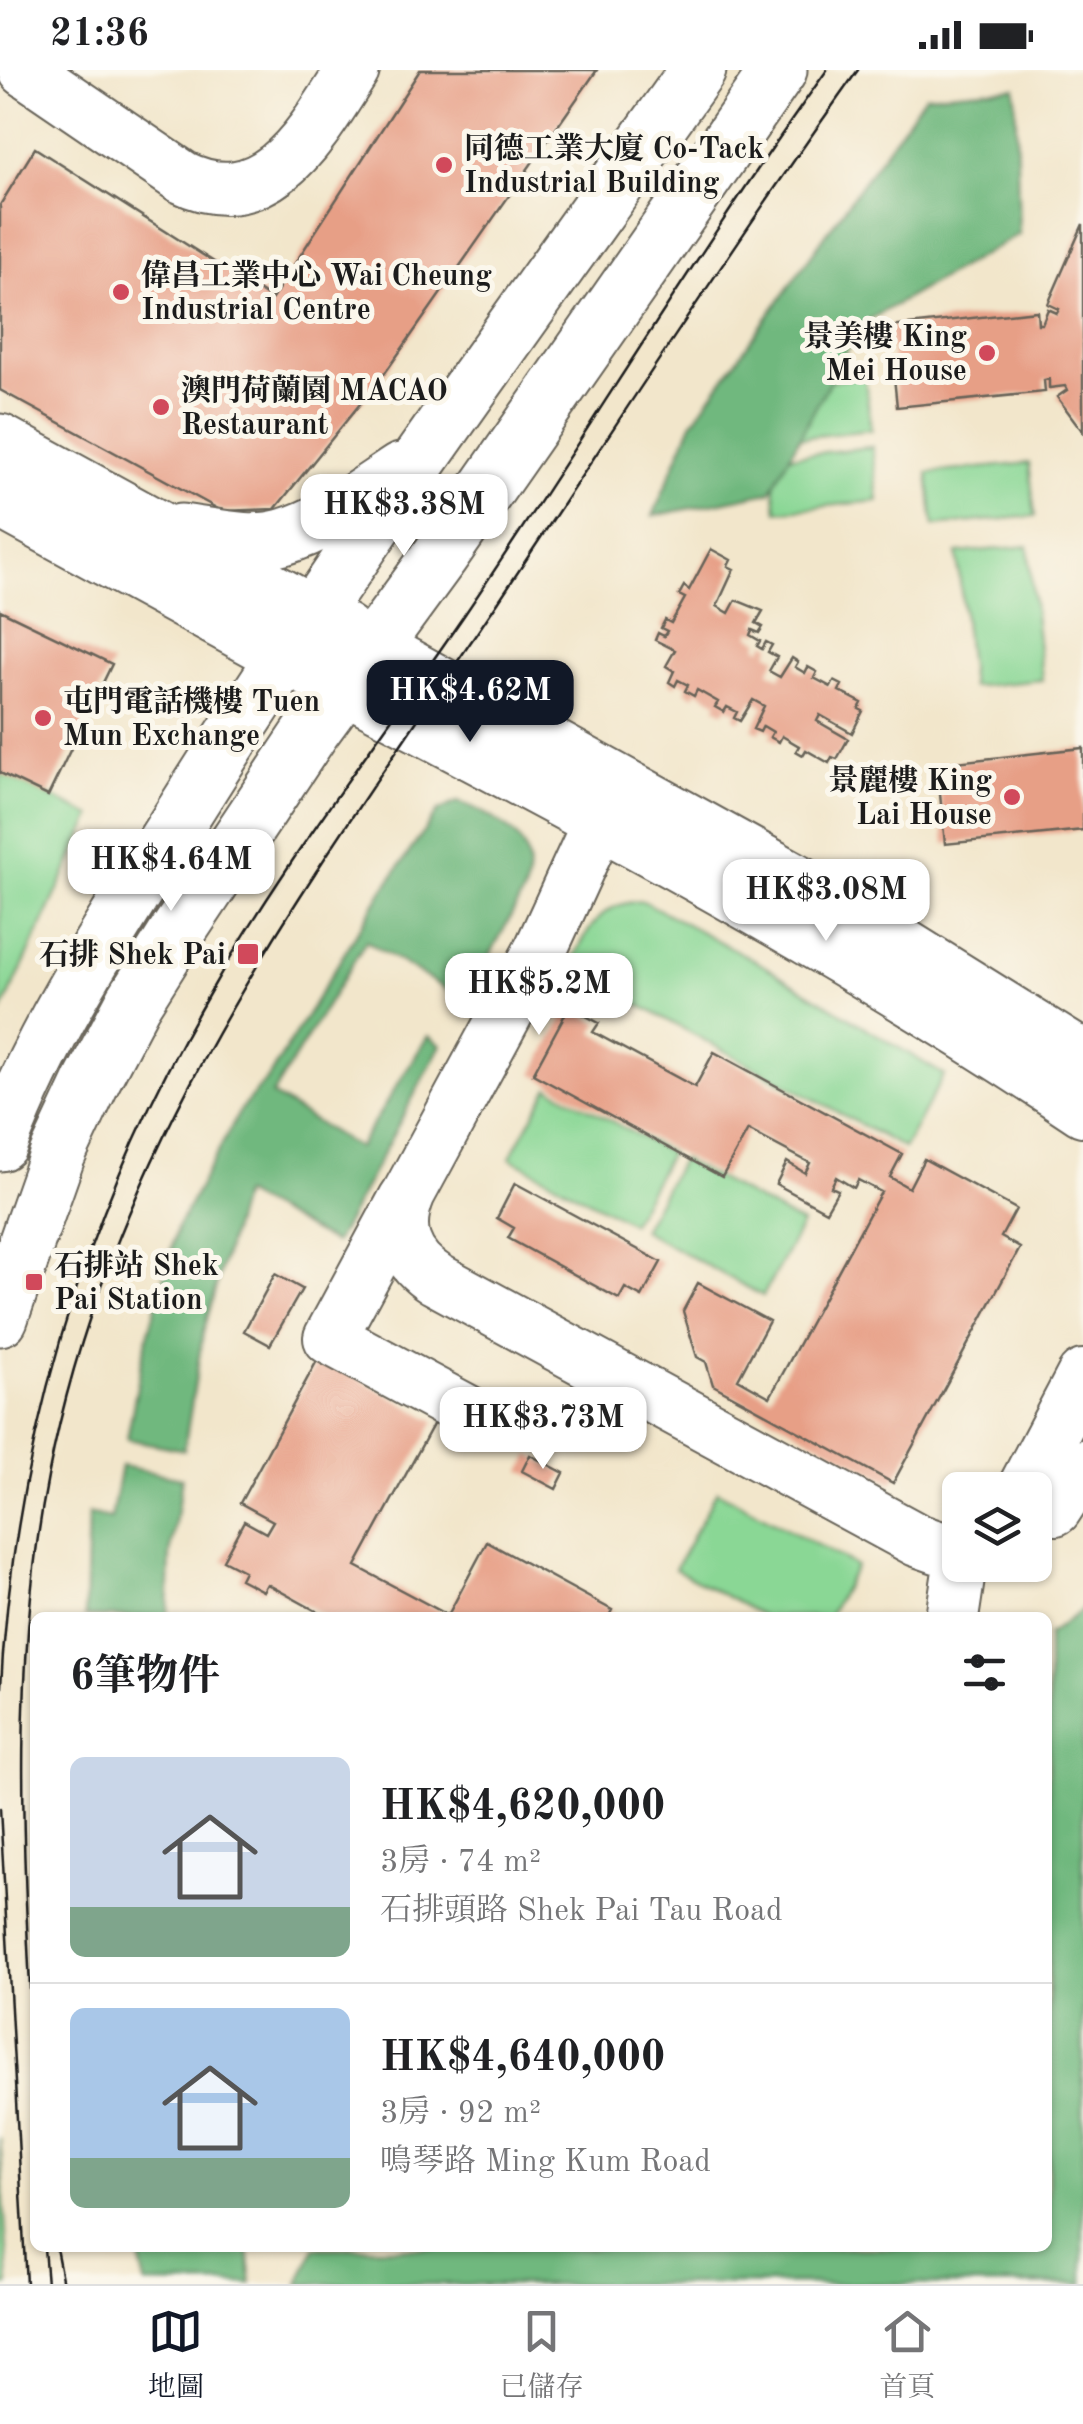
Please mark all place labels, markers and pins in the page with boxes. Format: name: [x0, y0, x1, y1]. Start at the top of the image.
place label: 同德工業大廈 Co-Tack Industrial Building: [464, 131, 765, 199]
marker: 同德工業大廈 Co-Tack Industrial Building: [433, 154, 455, 176]
place label: 偉昌工業中心 Wai Cheung Industrial Centre: [141, 259, 492, 326]
marker: 偉昌工業中心 Wai Cheung Industrial Centre: [110, 281, 132, 303]
place label: 景美樓 King Mei House: [803, 320, 967, 387]
marker: 景美樓 King Mei House: [976, 342, 998, 364]
place label: 澳門荷蘭園 MACAO Restaurant: [181, 374, 448, 441]
marker: 澳門荷蘭園 MACAO Restaurant: [150, 396, 172, 418]
pin: HK$3.38M: [301, 474, 507, 559]
pin: HK$4.62M: [367, 660, 573, 745]
place label: 屯門電話機樓 Tuen Mun Exchange: [63, 685, 320, 752]
marker: 屯門電話機樓 Tuen Mun Exchange: [32, 707, 54, 729]
place label: 景麗樓 King Lai House: [828, 764, 992, 831]
marker: 景麗樓 King Lai House: [1001, 786, 1023, 808]
pin: HK$4.64M: [68, 829, 274, 914]
pin: HK$3.08M: [723, 859, 929, 944]
place label: 石排 Shek Pai: [39, 938, 226, 971]
marker: 石排 Shek Pai: [235, 941, 261, 967]
pin: HK$5.2M: [447, 953, 631, 1038]
place label: 石排站 Shek Pai Station: [54, 1249, 219, 1316]
marker: 石排站 Shek Pai Station: [23, 1271, 45, 1293]
pin: HK$3.73M: [440, 1387, 646, 1472]

